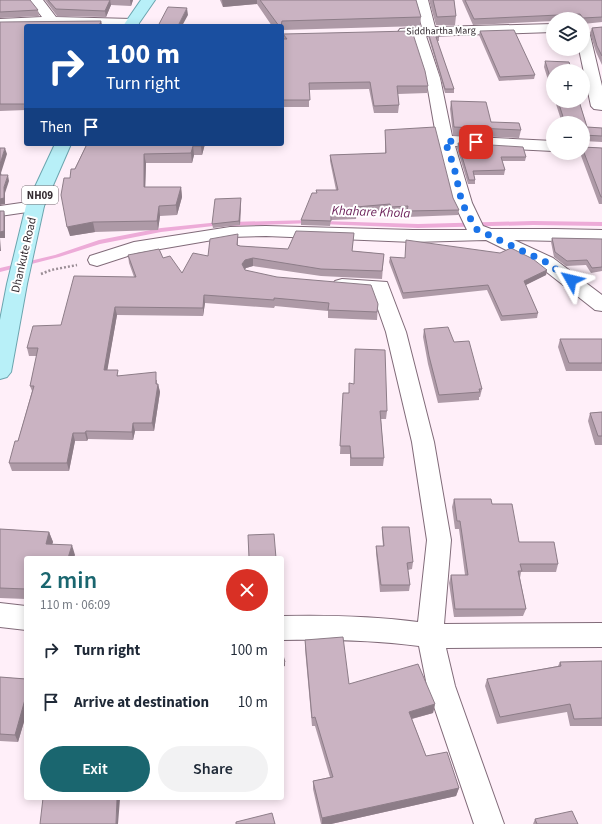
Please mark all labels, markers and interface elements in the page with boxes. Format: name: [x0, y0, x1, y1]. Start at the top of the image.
map controls: [546, 12, 590, 160]
button: layers: [546, 12, 590, 56]
street label: Siddhartha Marg: [406, 23, 476, 39]
text: 100 m: [106, 34, 180, 74]
icon: right: [40, 40, 92, 92]
button: +: [546, 64, 590, 108]
text: Turn right: [106, 71, 180, 96]
icon: arrive: [80, 116, 102, 138]
button: −: [546, 116, 590, 160]
text: Then: [40, 117, 72, 138]
pin: [459, 125, 493, 159]
icon: arrive: [465, 131, 487, 153]
road number: NH09: [22, 186, 58, 204]
water label: Khahare Khola: [331, 202, 411, 222]
street label: Dhankute Road: [7, 216, 41, 294]
position arrow: [550, 259, 592, 301]
text: 2 min: [40, 563, 97, 598]
button: close: [226, 569, 268, 611]
text: 110 m · 06:09: [40, 596, 110, 614]
icon: right: [40, 639, 62, 661]
text: Turn right: [74, 640, 140, 661]
text: 100 m: [230, 640, 268, 661]
icon: arrive: [40, 691, 62, 713]
text: Arrive at destination: [74, 692, 209, 713]
text: 10 m: [238, 692, 268, 713]
button: Exit: [40, 746, 150, 792]
button: Share: [158, 746, 268, 792]

